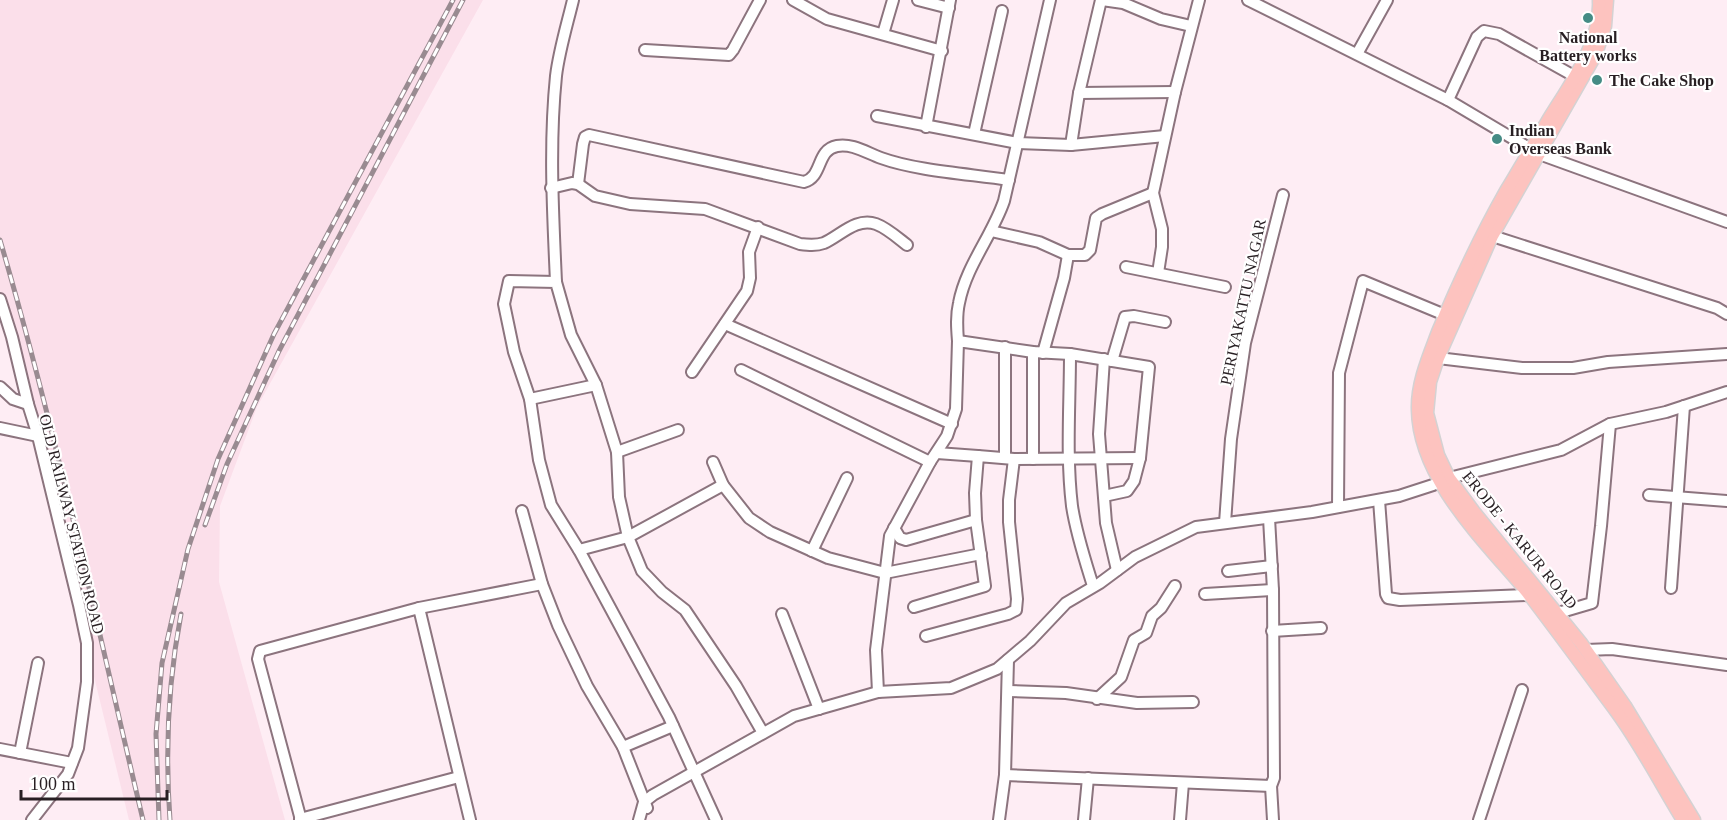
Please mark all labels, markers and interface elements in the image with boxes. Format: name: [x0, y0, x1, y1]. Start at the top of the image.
marker: National Battery works: [1581, 11, 1595, 25]
place label: National Battery works: [1539, 29, 1637, 65]
place label: The Cake Shop: [1609, 72, 1714, 90]
marker: The Cake Shop: [1590, 73, 1604, 87]
place label: Indian Overseas Bank: [1509, 122, 1612, 157]
marker: Indian Overseas Bank: [1490, 132, 1504, 146]
street label: PERIYAKATTU NAGAR: [1217, 217, 1269, 387]
street label: OLD RAILWAY STATION ROAD: [36, 412, 108, 636]
street label: ERODE - KARUR ROAD: [1459, 468, 1581, 612]
scale bar: [21, 763, 166, 801]
text: 100 m: [30, 774, 76, 794]

